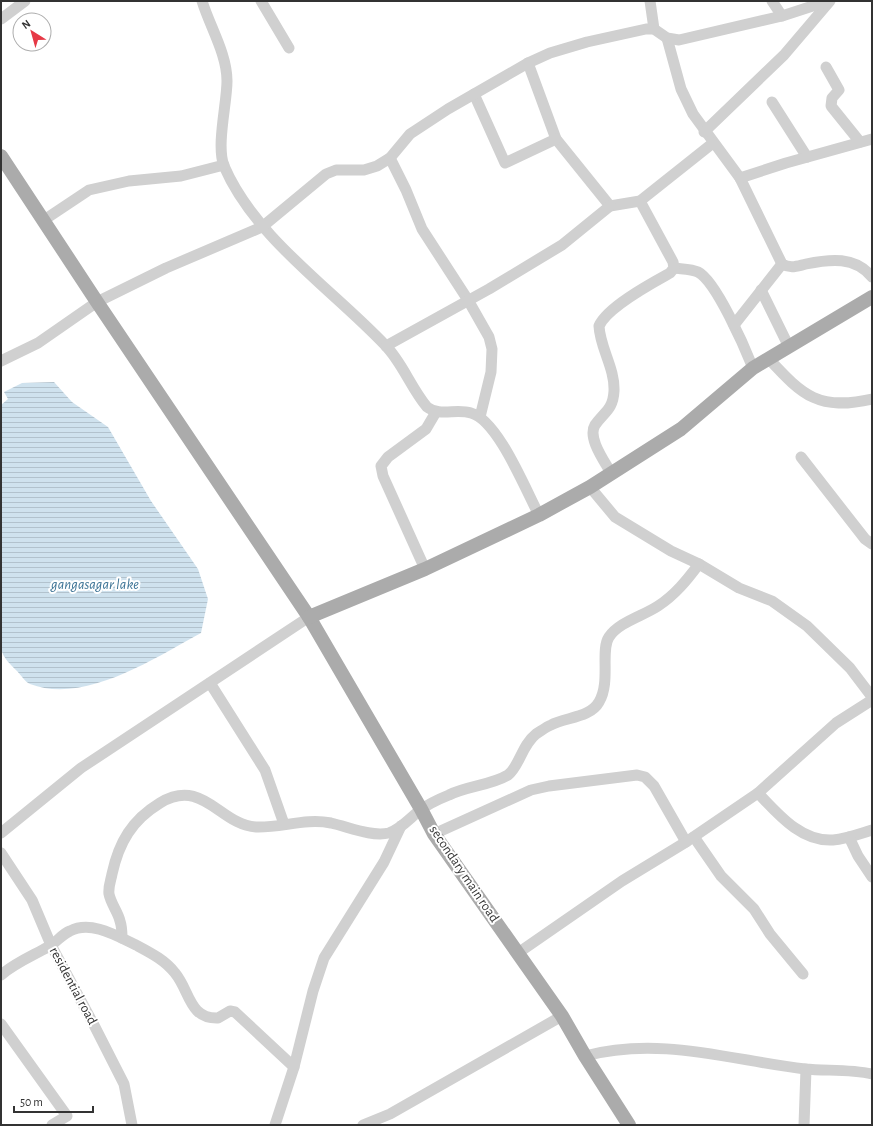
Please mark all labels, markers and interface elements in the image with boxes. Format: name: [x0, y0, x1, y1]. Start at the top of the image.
north arrow: [12, 12, 52, 52]
text: N: [20, 18, 33, 31]
water label: gangasagar lake: [50, 577, 139, 592]
street label: secondary main road: [427, 823, 501, 925]
street label: residential road: [47, 945, 99, 1027]
scale bar: [14, 1088, 93, 1114]
text: 50 m: [20, 1096, 43, 1108]

